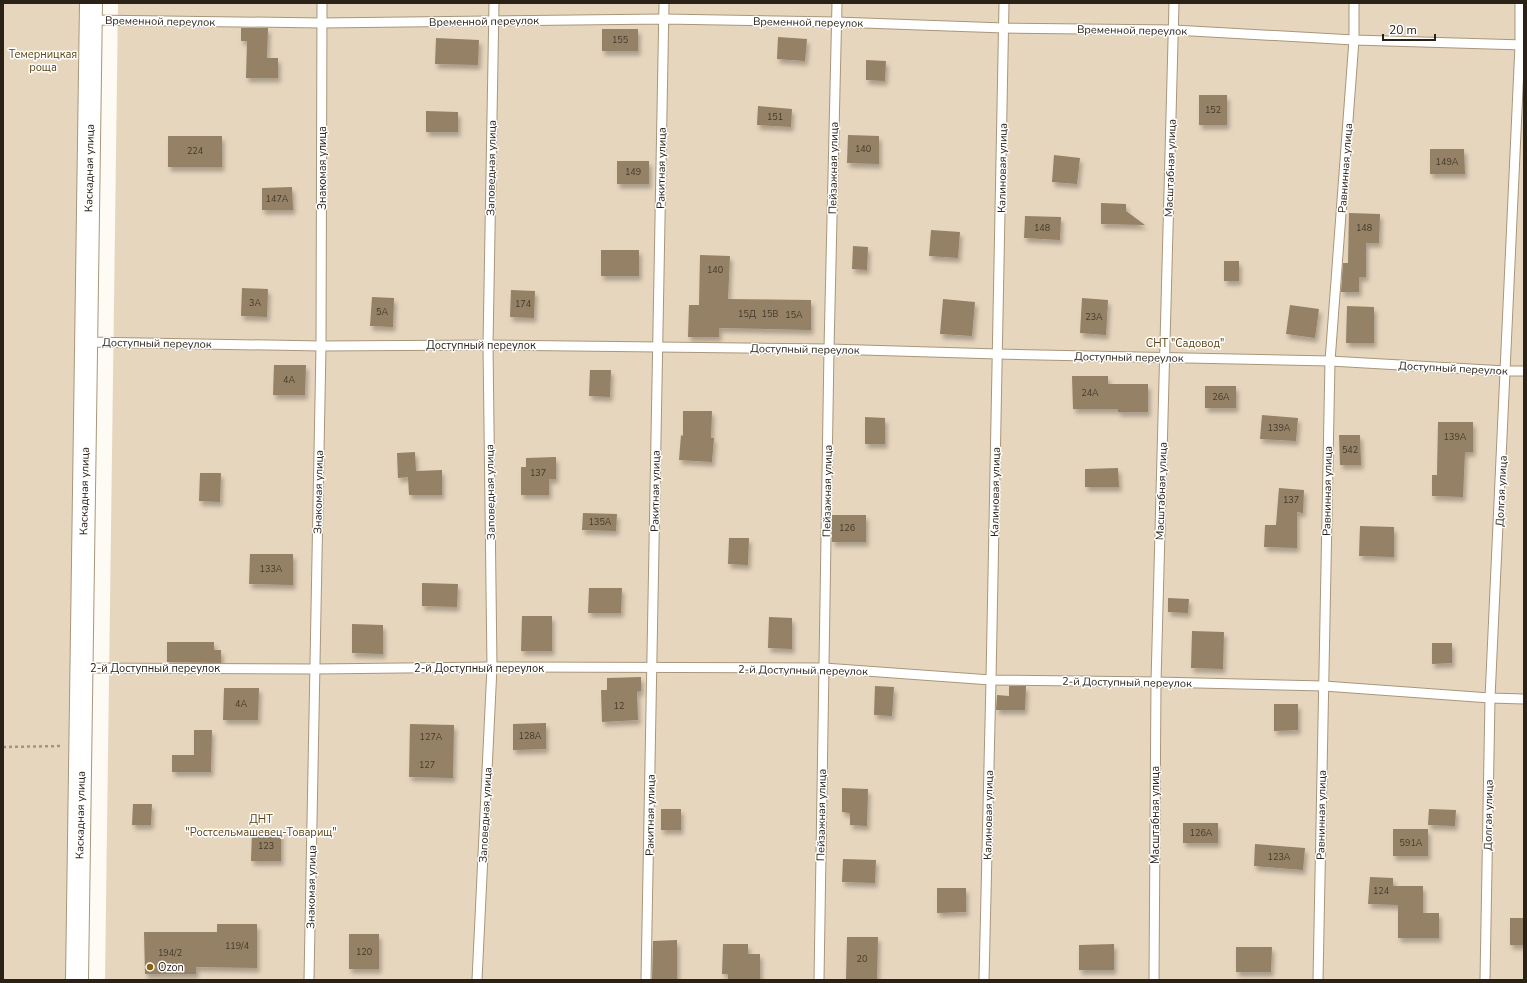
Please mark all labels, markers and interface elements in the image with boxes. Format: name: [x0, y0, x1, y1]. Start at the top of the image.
street label: Временной переулок: [105, 13, 215, 30]
street label: Временной переулок: [429, 13, 539, 30]
street label: Временной переулок: [753, 14, 863, 31]
scale bar: [1383, 16, 1435, 42]
street label: Временной переулок: [1077, 22, 1187, 39]
text: 20 m: [1389, 22, 1417, 38]
house number: 155: [612, 34, 628, 46]
park label: Темерницкая роща: [9, 47, 77, 75]
house number: 152: [1205, 104, 1221, 116]
house number: 151: [767, 111, 783, 123]
street label: Масштабная улица: [1161, 119, 1180, 217]
street label: Заповедная улица: [483, 120, 500, 216]
street label: Пейзажная улица: [825, 122, 842, 214]
street label: Калиновая улица: [994, 123, 1011, 213]
street label: Равнинная улица: [1335, 123, 1356, 213]
street label: Каскадная улица: [81, 124, 98, 212]
street label: Знакомая улица: [315, 126, 330, 210]
street label: Ракитная улица: [653, 127, 670, 209]
house number: 140: [855, 143, 871, 155]
house number: 224: [187, 145, 204, 157]
house number: 149А: [1436, 156, 1459, 168]
house number: 149: [625, 166, 641, 178]
house number: 147А: [266, 193, 289, 205]
house number: 148: [1034, 222, 1050, 234]
house number: 148: [1356, 222, 1372, 234]
house number: 140: [707, 264, 723, 276]
house number: 3А: [249, 297, 261, 309]
house number: 174: [515, 298, 532, 310]
house number: 5А: [376, 306, 388, 318]
house number: 15Д: [738, 308, 756, 320]
house number: 15В: [762, 308, 778, 320]
house number: 15А: [785, 309, 803, 321]
house number: 23А: [1085, 311, 1103, 323]
street label: Доступный переулок: [102, 335, 212, 352]
park label: СНТ "Садовод": [1146, 336, 1224, 351]
street label: Доступный переулок: [426, 338, 536, 353]
street label: Доступный переулок: [750, 341, 860, 358]
street label: Доступный переулок: [1074, 349, 1184, 366]
street label: Доступный переулок: [1398, 358, 1508, 379]
house number: 4А: [283, 374, 295, 386]
house number: 24А: [1081, 387, 1099, 399]
house number: 26А: [1212, 391, 1230, 403]
house number: 139А: [1268, 422, 1291, 434]
house number: 139А: [1444, 431, 1467, 443]
street label: Масштабная улица: [1152, 442, 1171, 540]
street label: Заповедная улица: [482, 444, 499, 540]
house number: 542: [1342, 444, 1358, 456]
street label: Пейзажная улица: [819, 445, 836, 537]
street label: Равнинная улица: [1319, 446, 1336, 536]
street label: Каскадная улица: [76, 447, 93, 535]
street label: Калиновая улица: [987, 447, 1004, 537]
street label: Знакомая улица: [310, 450, 327, 534]
street label: Ракитная улица: [647, 450, 664, 532]
street label: Долгая улица: [1492, 455, 1511, 527]
house number: 137: [530, 467, 546, 479]
house number: 137: [1283, 494, 1299, 506]
house number: 135А: [589, 516, 612, 528]
house number: 126: [839, 522, 855, 534]
house number: 133А: [260, 563, 283, 575]
street label: 2-й Доступный переулок: [90, 661, 220, 676]
street label: 2-й Доступный переулок: [414, 661, 544, 676]
street label: 2-й Доступный переулок: [738, 662, 868, 679]
street label: 2-й Доступный переулок: [1062, 674, 1192, 691]
house number: 4А: [235, 698, 247, 710]
house number: 12: [614, 700, 624, 712]
house number: 128А: [519, 730, 542, 742]
house number: 127А: [420, 731, 443, 743]
house number: 127: [419, 759, 435, 771]
street label: Масштабная улица: [1148, 766, 1163, 864]
street label: Заповедная улица: [475, 767, 496, 863]
street label: Пейзажная улица: [813, 769, 830, 861]
street label: Калиновая улица: [980, 770, 997, 860]
street label: Равнинная улица: [1313, 770, 1330, 860]
street label: Каскадная улица: [72, 771, 89, 859]
street label: Ракитная улица: [642, 774, 659, 856]
street label: Долгая улица: [1480, 779, 1497, 851]
park label: ДНТ "Ростсельмашевец-Товарищ": [185, 812, 337, 840]
house number: 126А: [1190, 827, 1213, 839]
house number: 591А: [1400, 837, 1423, 849]
house number: 123: [258, 840, 274, 852]
street label: Знакомая улица: [303, 845, 320, 929]
house number: 123А: [1268, 851, 1291, 863]
house number: 124: [1373, 885, 1390, 897]
house number: 119/4: [225, 940, 250, 952]
house number: 120: [356, 946, 372, 958]
house number: 194/2: [158, 947, 182, 959]
house number: 20: [857, 953, 867, 965]
place label: Ozon: [158, 960, 184, 975]
marker: Ozon: [145, 962, 155, 972]

